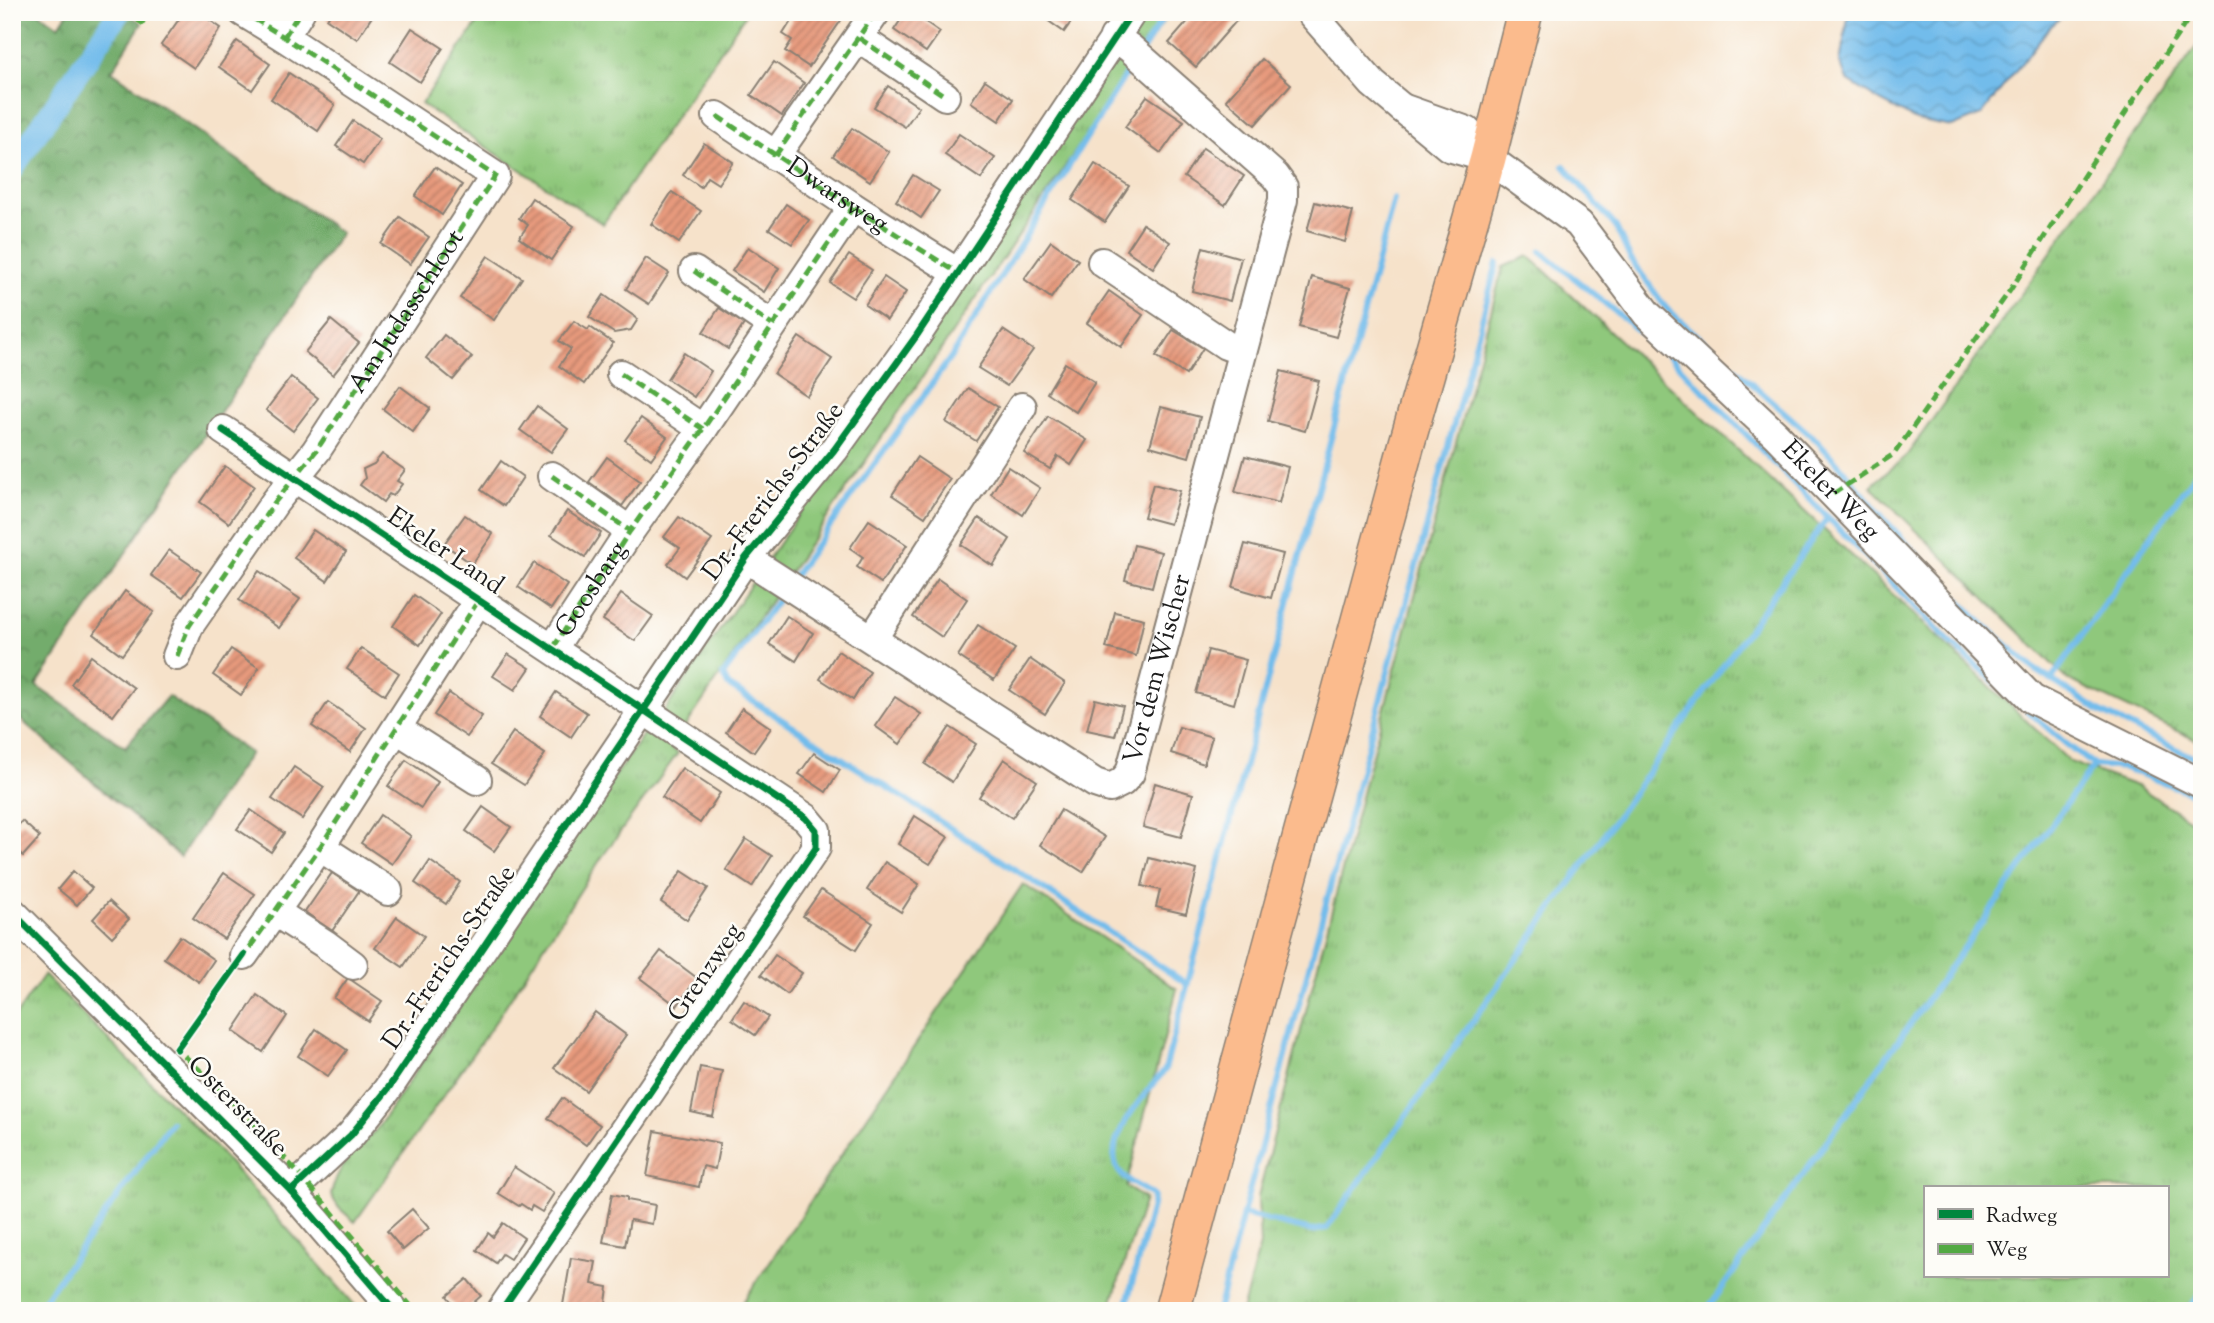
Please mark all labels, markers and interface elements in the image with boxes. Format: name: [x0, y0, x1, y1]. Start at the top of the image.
street label: Dwarsweg: [779, 149, 895, 243]
street label: Am Judasschloot: [340, 222, 474, 401]
street label: Dr.-Frerichs-Straße: [694, 395, 854, 589]
street label: Ekeler Weg: [1772, 432, 1888, 549]
street label: Ekeler Land: [379, 499, 511, 605]
street label: Goosbarg: [546, 534, 637, 645]
street label: Vor dem Wischer: [1115, 570, 1201, 768]
street label: Dr.-Frerichs-Straße: [374, 858, 526, 1058]
street label: Grenzweg: [659, 916, 753, 1030]
street label: Osterstraße: [178, 1048, 296, 1166]
legend: [1924, 1186, 2168, 1278]
text: Radweg: [1986, 1202, 2057, 1232]
text: Weg: [1986, 1236, 2027, 1266]

